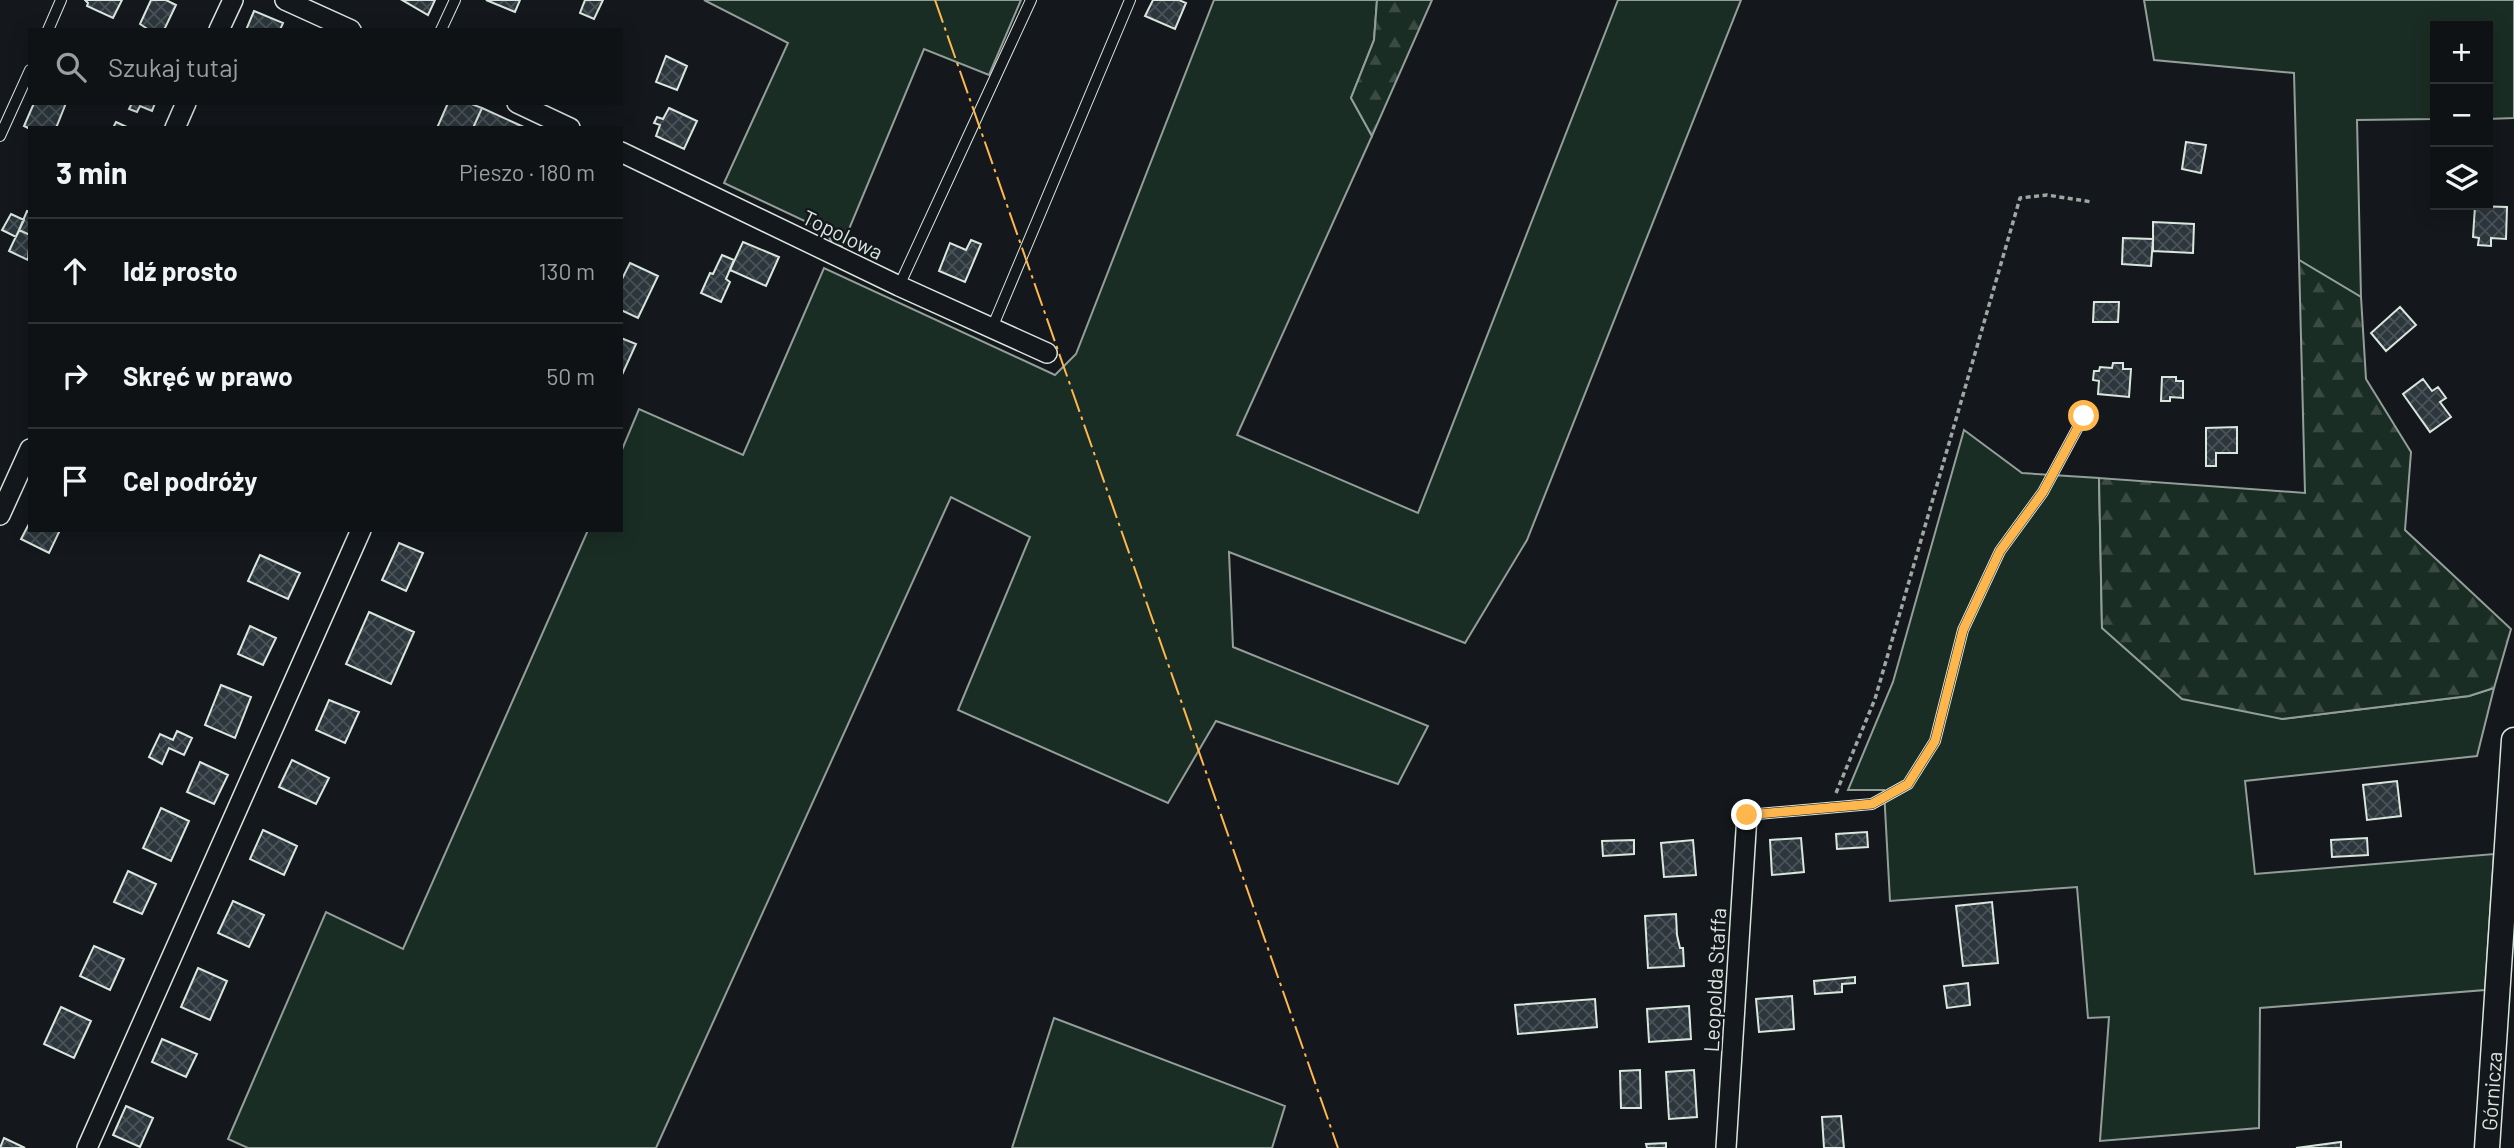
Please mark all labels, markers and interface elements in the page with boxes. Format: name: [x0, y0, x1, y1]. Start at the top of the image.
map controls: [2430, 21, 2493, 210]
button: +: [2430, 21, 2493, 84]
search box: [28, 28, 623, 105]
icon: search: [52, 48, 90, 86]
text: Szukaj tutaj: [108, 51, 239, 82]
button: −: [2430, 84, 2493, 147]
button: layers: [2430, 147, 2493, 210]
text: 3 min: [56, 154, 127, 190]
text: Pieszo · 180 m: [459, 158, 595, 186]
street label: Topolowa: [799, 204, 887, 264]
icon: ahead: [56, 252, 94, 290]
text: Idź prosto: [123, 255, 238, 286]
text: 130 m: [538, 257, 595, 285]
icon: right: [56, 357, 94, 395]
text: Skręć w prawo: [123, 360, 293, 391]
text: 50 m: [547, 362, 595, 390]
route start: [2068, 400, 2099, 431]
icon: arrive: [56, 462, 94, 500]
text: Cel podróży: [123, 465, 257, 496]
route end: [1731, 799, 1762, 830]
street label: Leopolda Staffa: [1698, 907, 1730, 1053]
street label: Górnicza: [2476, 1050, 2506, 1132]

